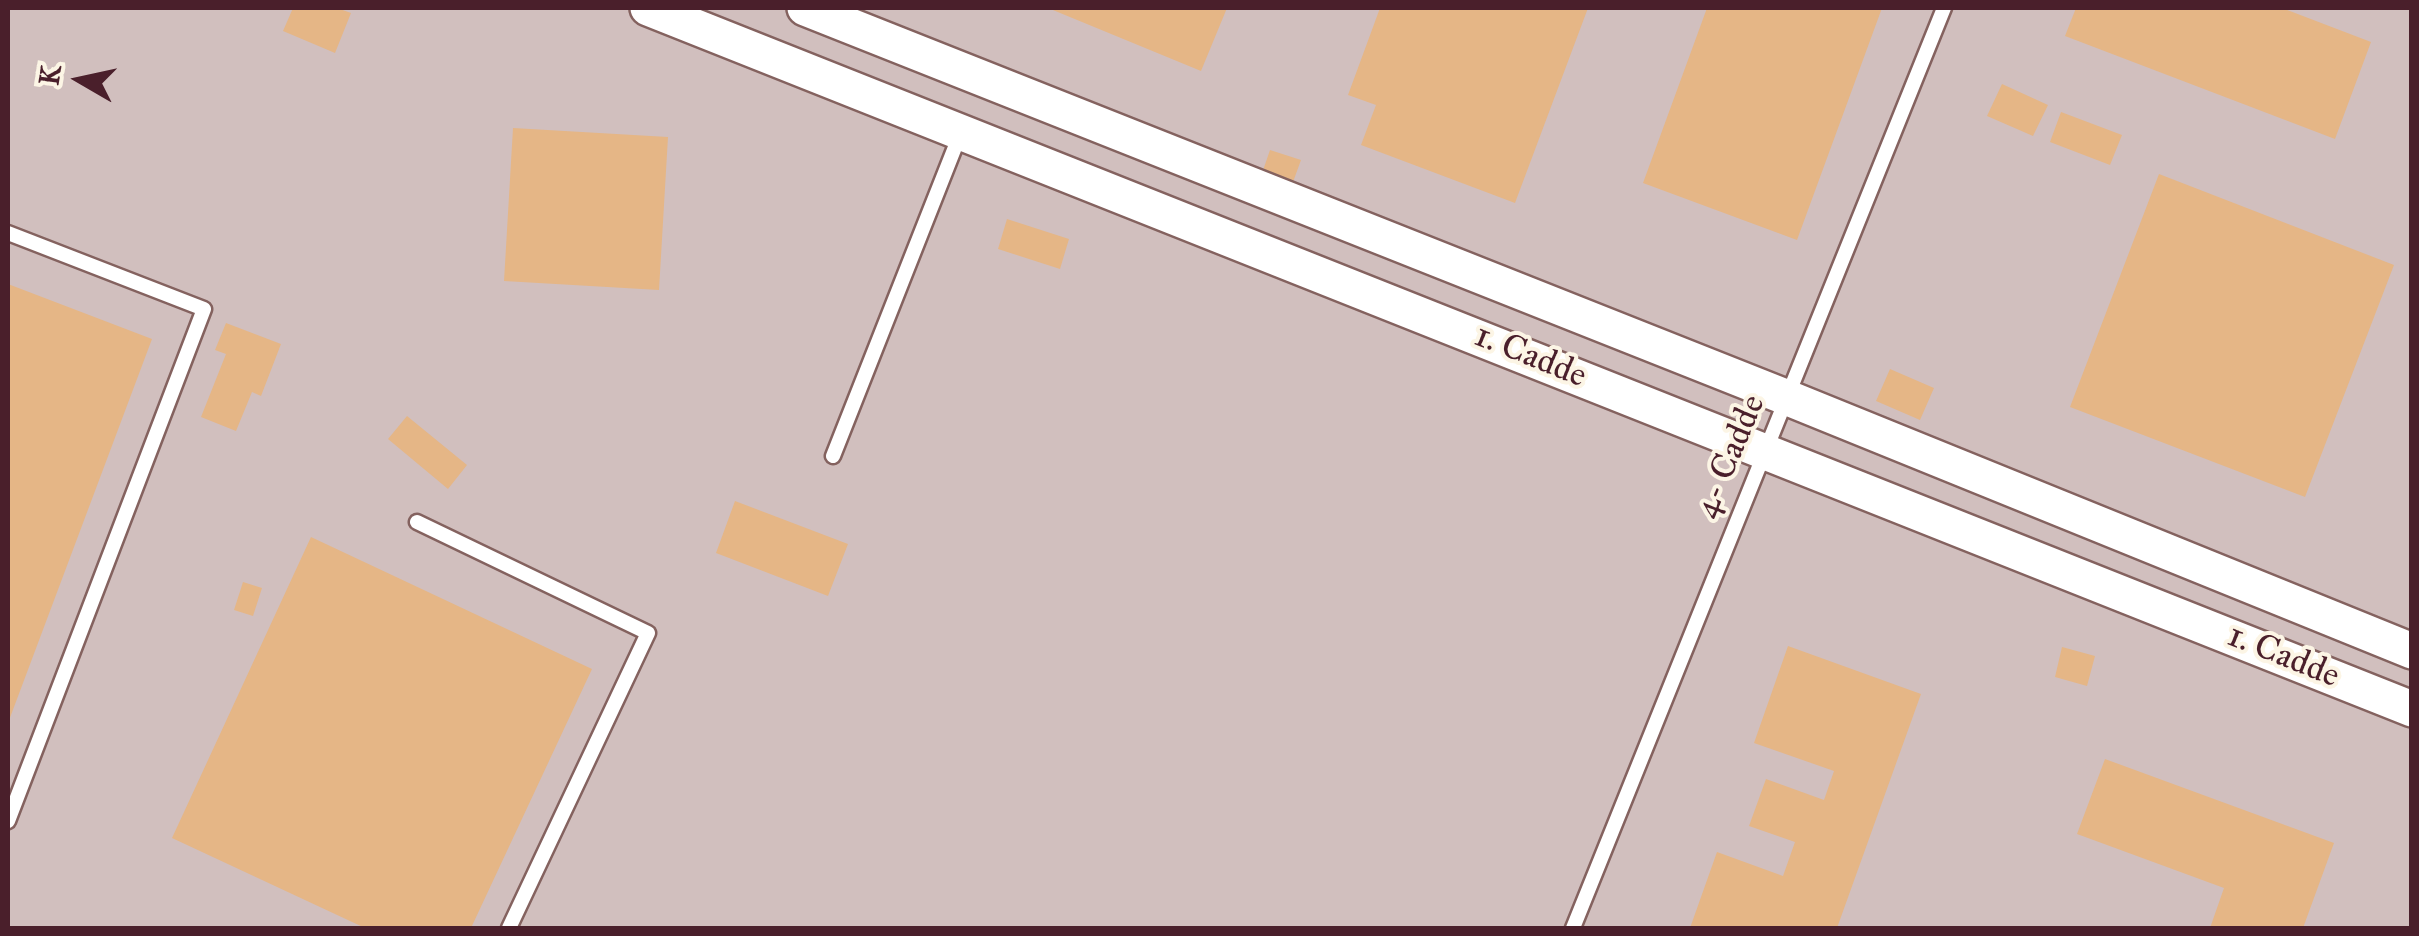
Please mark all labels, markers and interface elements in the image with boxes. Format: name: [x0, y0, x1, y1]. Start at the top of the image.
north arrow: [30, 30, 130, 130]
text: K: [31, 63, 69, 88]
street label: 1. Cadde: [1468, 316, 1592, 398]
street label: 4- Cadde: [1686, 389, 1776, 525]
street label: 1. Cadde: [2221, 616, 2345, 698]

